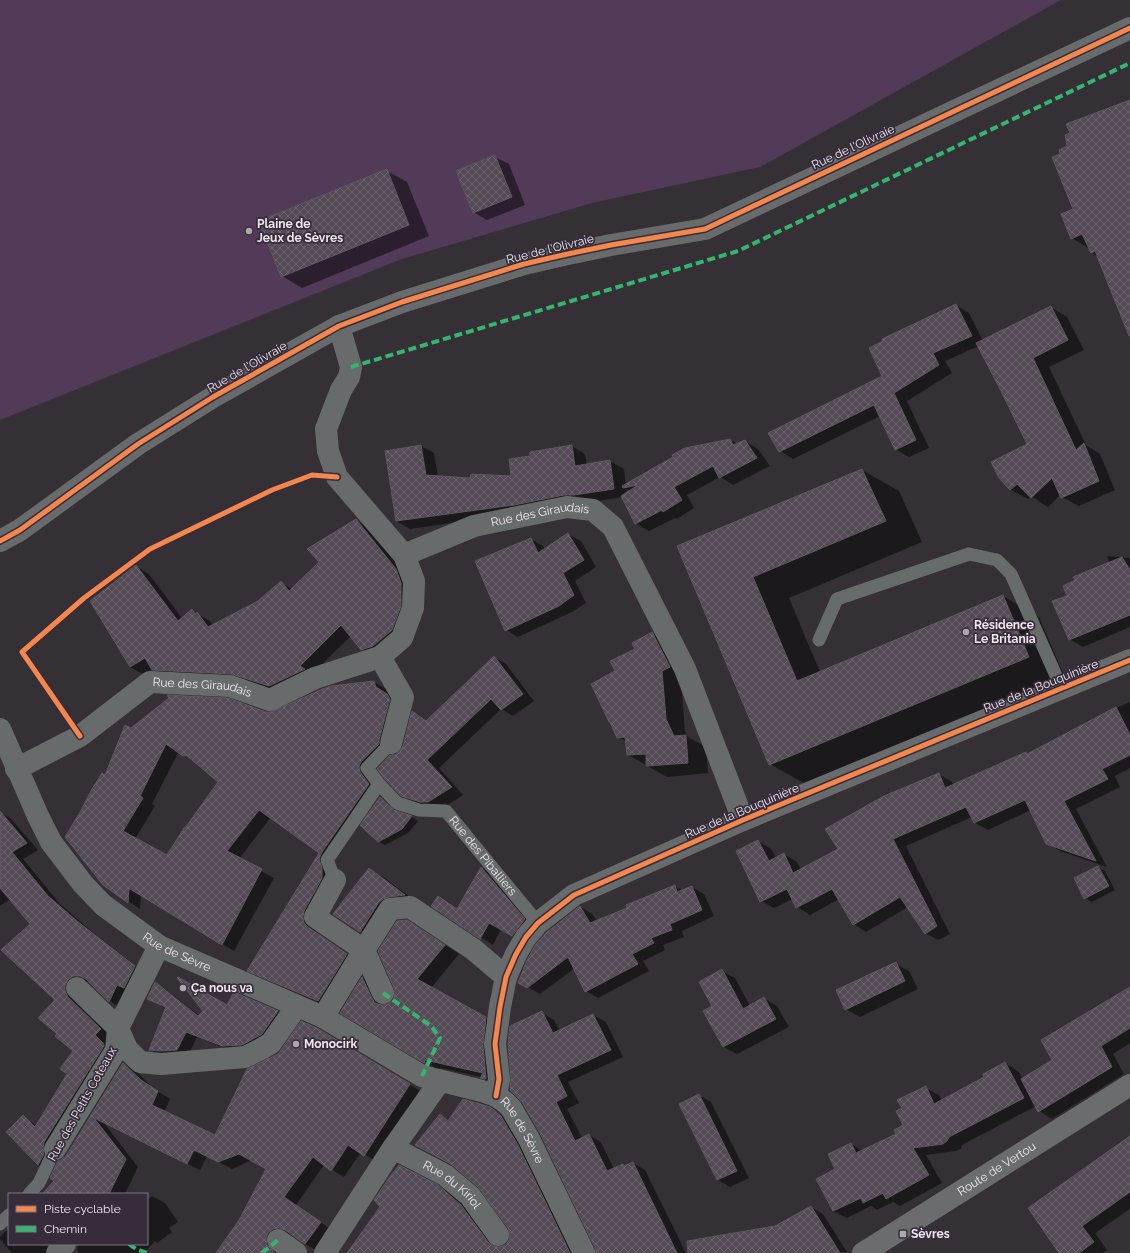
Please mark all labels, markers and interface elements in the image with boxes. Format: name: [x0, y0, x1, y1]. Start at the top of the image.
street label: Rue de l'Olivraie: [809, 122, 897, 172]
place label: Plaine de Jeux de Sèvres: [257, 217, 343, 245]
marker: Plaine de Jeux de Sèvres: [244, 226, 254, 236]
street label: Rue de l'Olivraie: [505, 231, 595, 267]
street label: Rue de l'Olivraie: [205, 339, 289, 395]
street label: Rue des Giraudais: [490, 500, 590, 529]
place label: Résidence Le Britania: [974, 618, 1036, 646]
marker: Résidence Le Britania: [961, 627, 971, 637]
street label: Rue de la Bouquinière: [982, 657, 1100, 715]
street label: Rue des Giraudais: [152, 675, 254, 700]
street label: Rue de la Bouquinière: [683, 781, 801, 841]
street label: Rue des Piballiers: [446, 813, 520, 899]
street label: Rue de Sèvre: [140, 930, 213, 975]
place label: Ça nous va: [191, 981, 253, 995]
marker: Ça nous va: [178, 983, 188, 993]
place label: Monocirk: [304, 1037, 358, 1051]
marker: Monocirk: [291, 1039, 301, 1049]
street label: Rue des Petits Coteaux: [45, 1045, 119, 1163]
street label: Rue de Sèvre: [497, 1094, 547, 1166]
street label: Route de Vertou: [955, 1139, 1039, 1199]
street label: Rue du Kiriol: [421, 1158, 484, 1212]
legend: [8, 1193, 148, 1245]
text: Piste cyclable: [44, 1202, 121, 1216]
text: Chemin: [44, 1222, 87, 1236]
place label: Sèvres: [911, 1227, 950, 1241]
marker: Sèvres: [898, 1229, 908, 1239]

